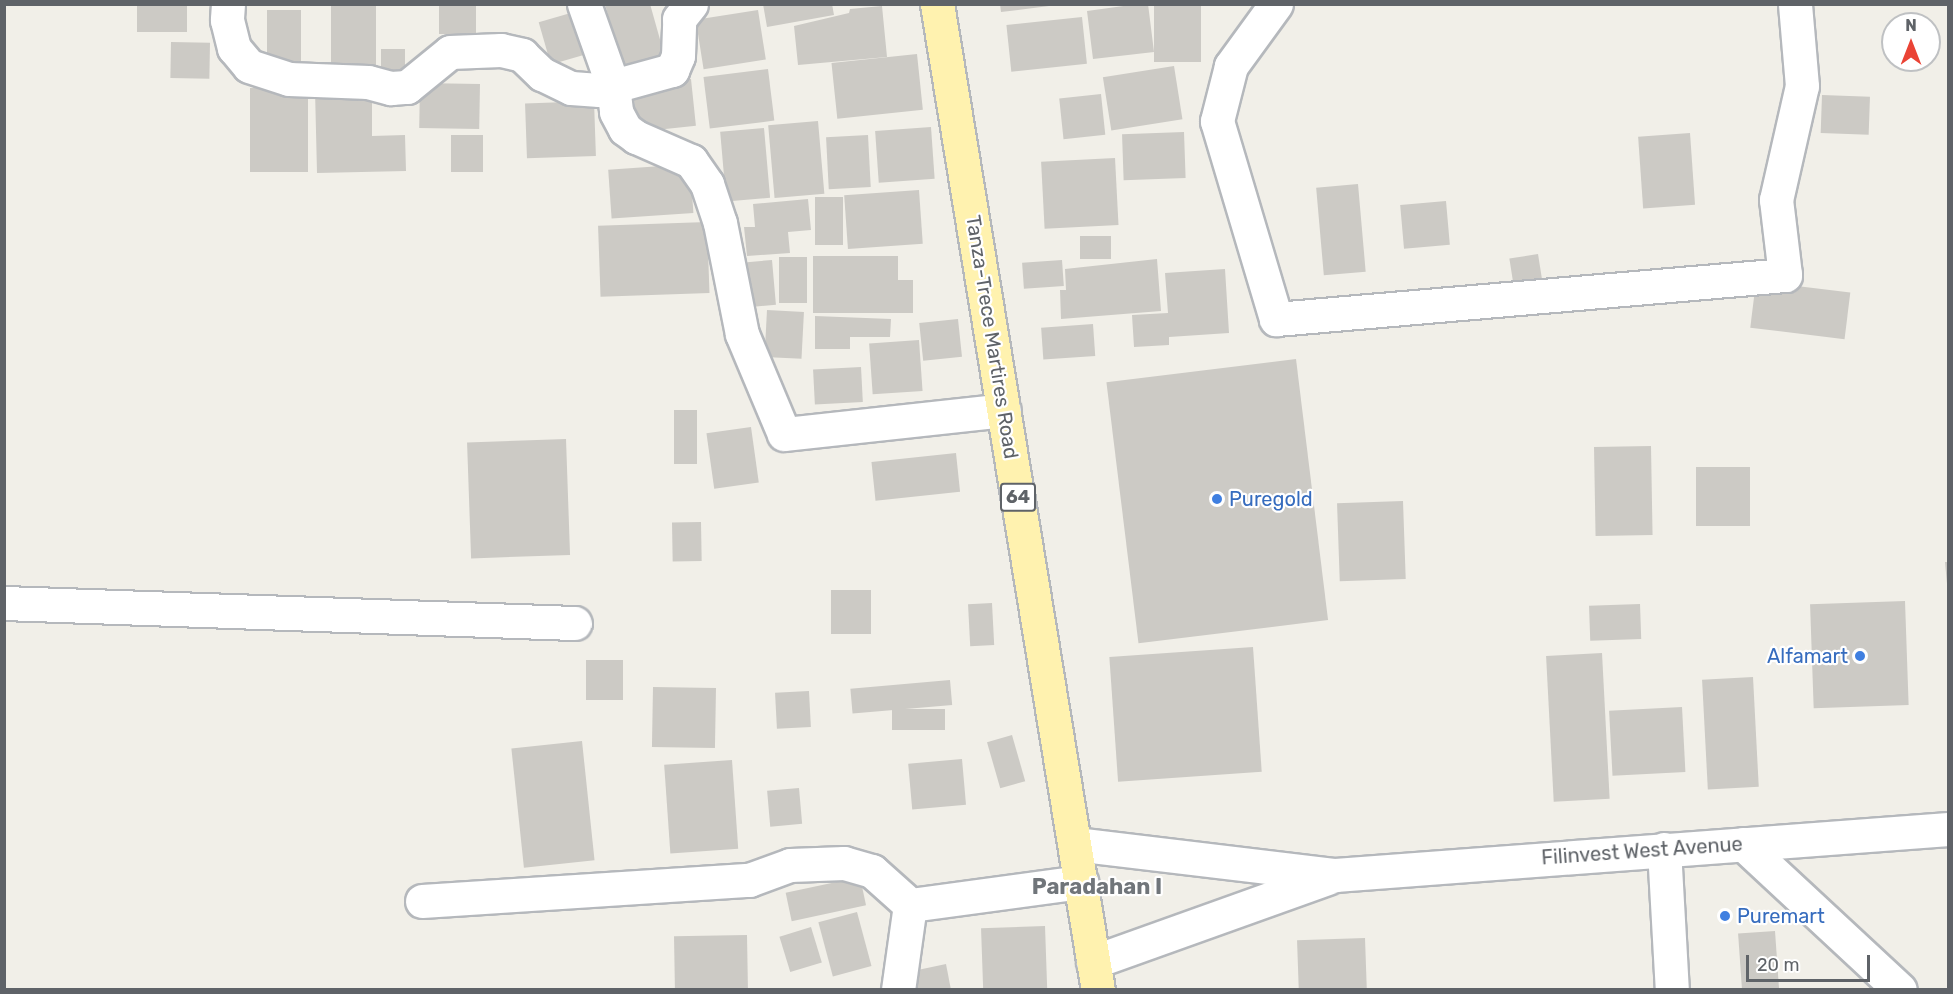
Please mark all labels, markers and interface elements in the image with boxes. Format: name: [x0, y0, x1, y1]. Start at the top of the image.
north arrow: [1881, 12, 1941, 72]
text: N: [1905, 16, 1917, 35]
street label: Tanza-Trece Martires Road: [961, 213, 1023, 461]
road number: 64: [998, 482, 1038, 512]
place label: Puregold: [1229, 487, 1313, 511]
marker: Puregold: [1210, 492, 1224, 506]
place label: Alfamart: [1767, 644, 1848, 668]
marker: Alfamart: [1853, 649, 1867, 663]
street label: Filinvest West Avenue: [1540, 832, 1744, 870]
district label: Paradahan I: [1032, 874, 1162, 900]
place label: Puremart: [1737, 904, 1825, 928]
marker: Puremart: [1718, 909, 1732, 923]
scale bar: [1749, 943, 1874, 981]
text: 20 m: [1757, 954, 1799, 976]

